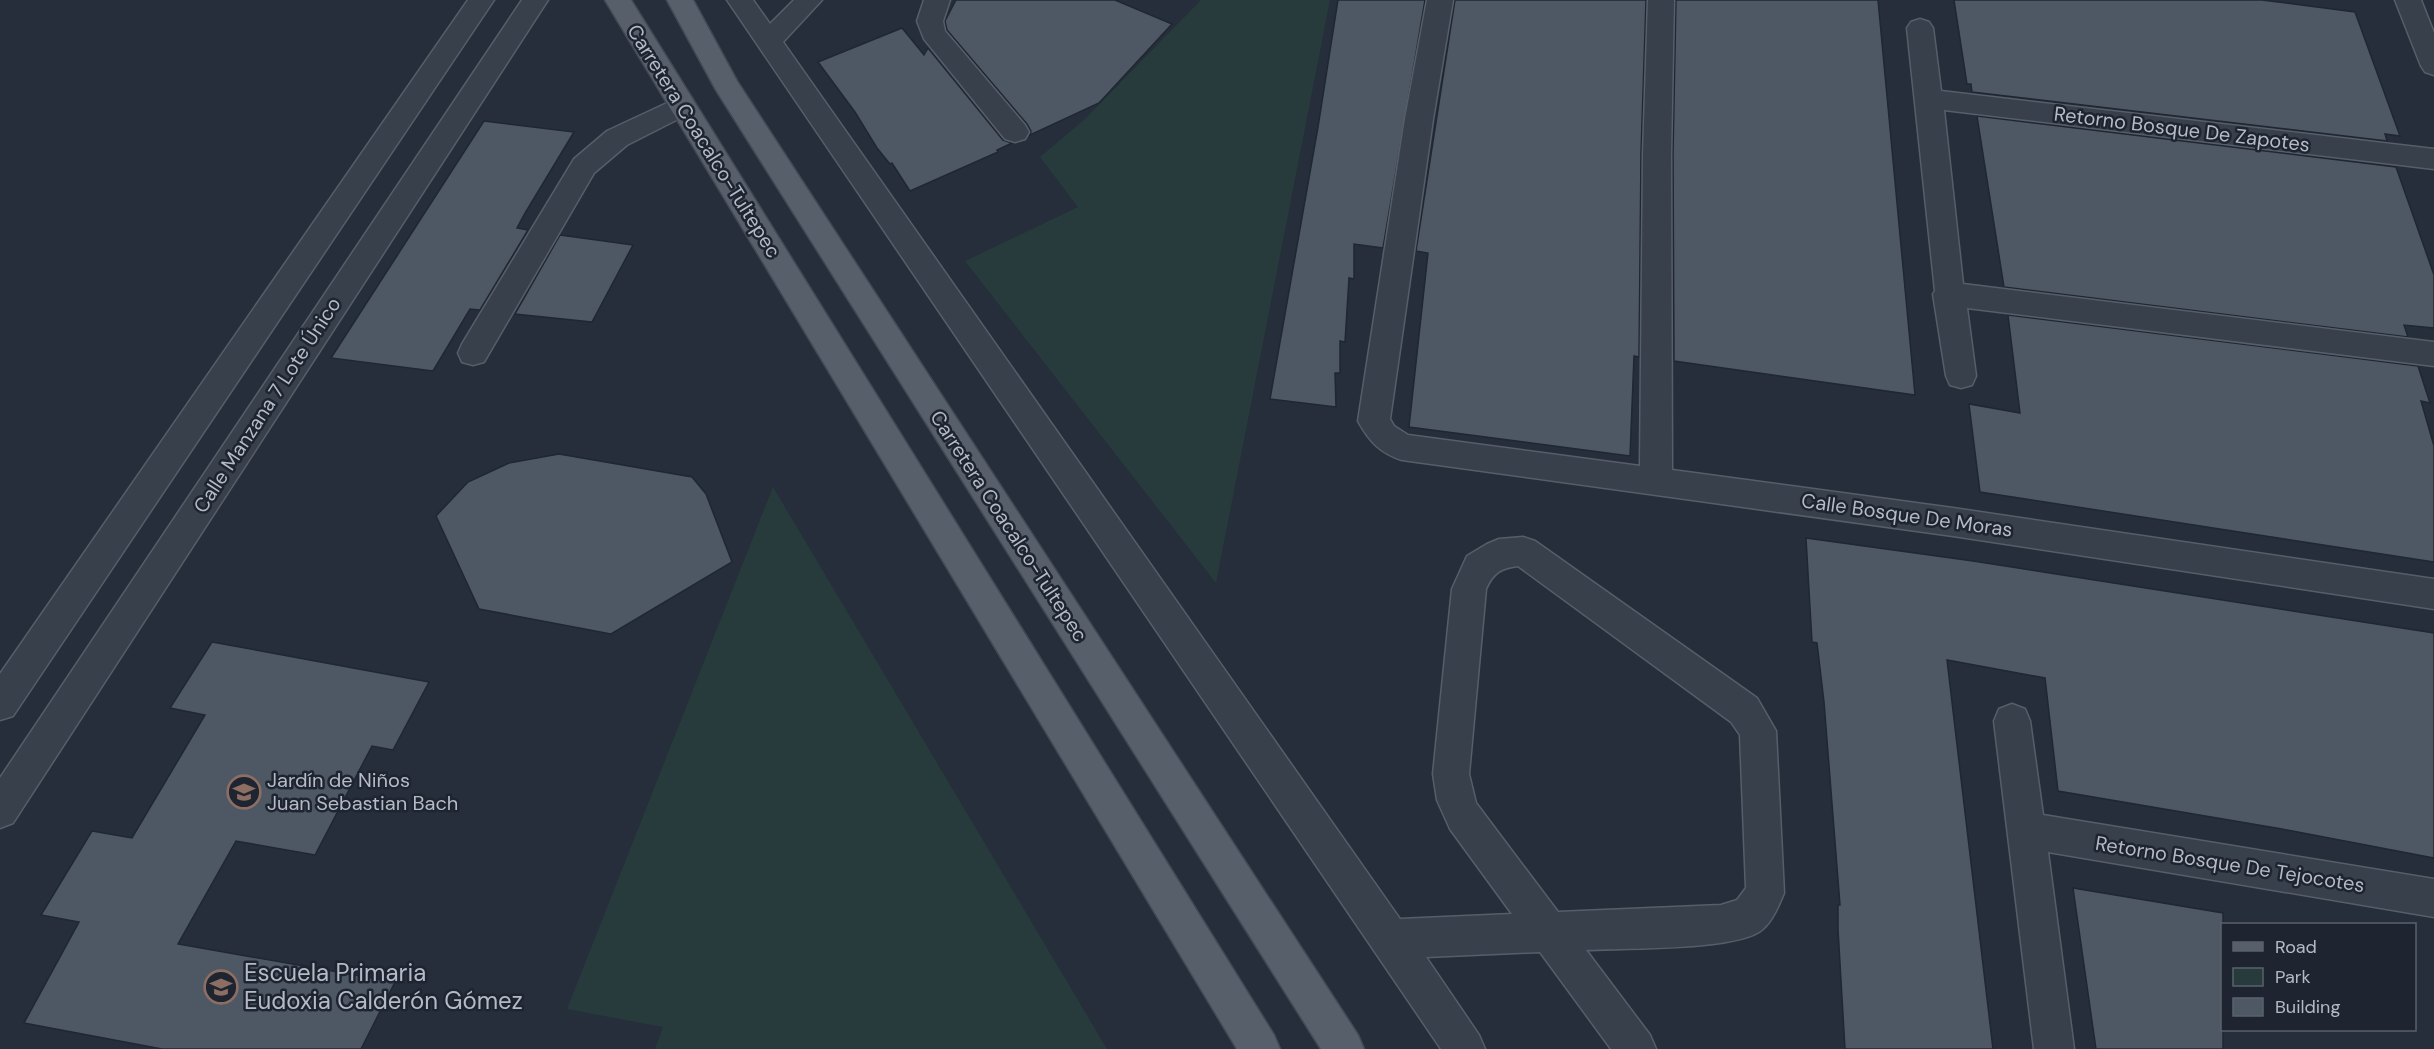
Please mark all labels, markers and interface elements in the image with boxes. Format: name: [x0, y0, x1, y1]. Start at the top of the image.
street label: Carretera Coacalco-Tultepec: [621, 19, 787, 263]
street label: Retorno Bosque De Zapotes: [2053, 100, 2311, 158]
street label: Calle Manzana 7 Lote Único: [187, 292, 347, 518]
street label: Carretera Coacalco-Tultepec: [924, 405, 1094, 647]
street label: Calle Bosque De Moras: [1800, 487, 2014, 543]
place label: Jardín de Niños Juan Sebastian Bach: [267, 767, 458, 816]
school or university icon: Jardín de Niños Juan Sebastian Bach: [226, 774, 262, 810]
street label: Retorno Bosque De Tejocotes: [2094, 830, 2366, 898]
legend: [2221, 923, 2416, 1031]
text: Road: [2275, 935, 2317, 959]
place label: Escuela Primaria Eudoxia Calderón Gómez: [244, 957, 523, 1016]
text: Park: [2275, 965, 2311, 989]
school or university icon: Escuela Primaria Eudoxia Calderón Gómez: [203, 969, 239, 1005]
text: Building: [2275, 995, 2340, 1019]

